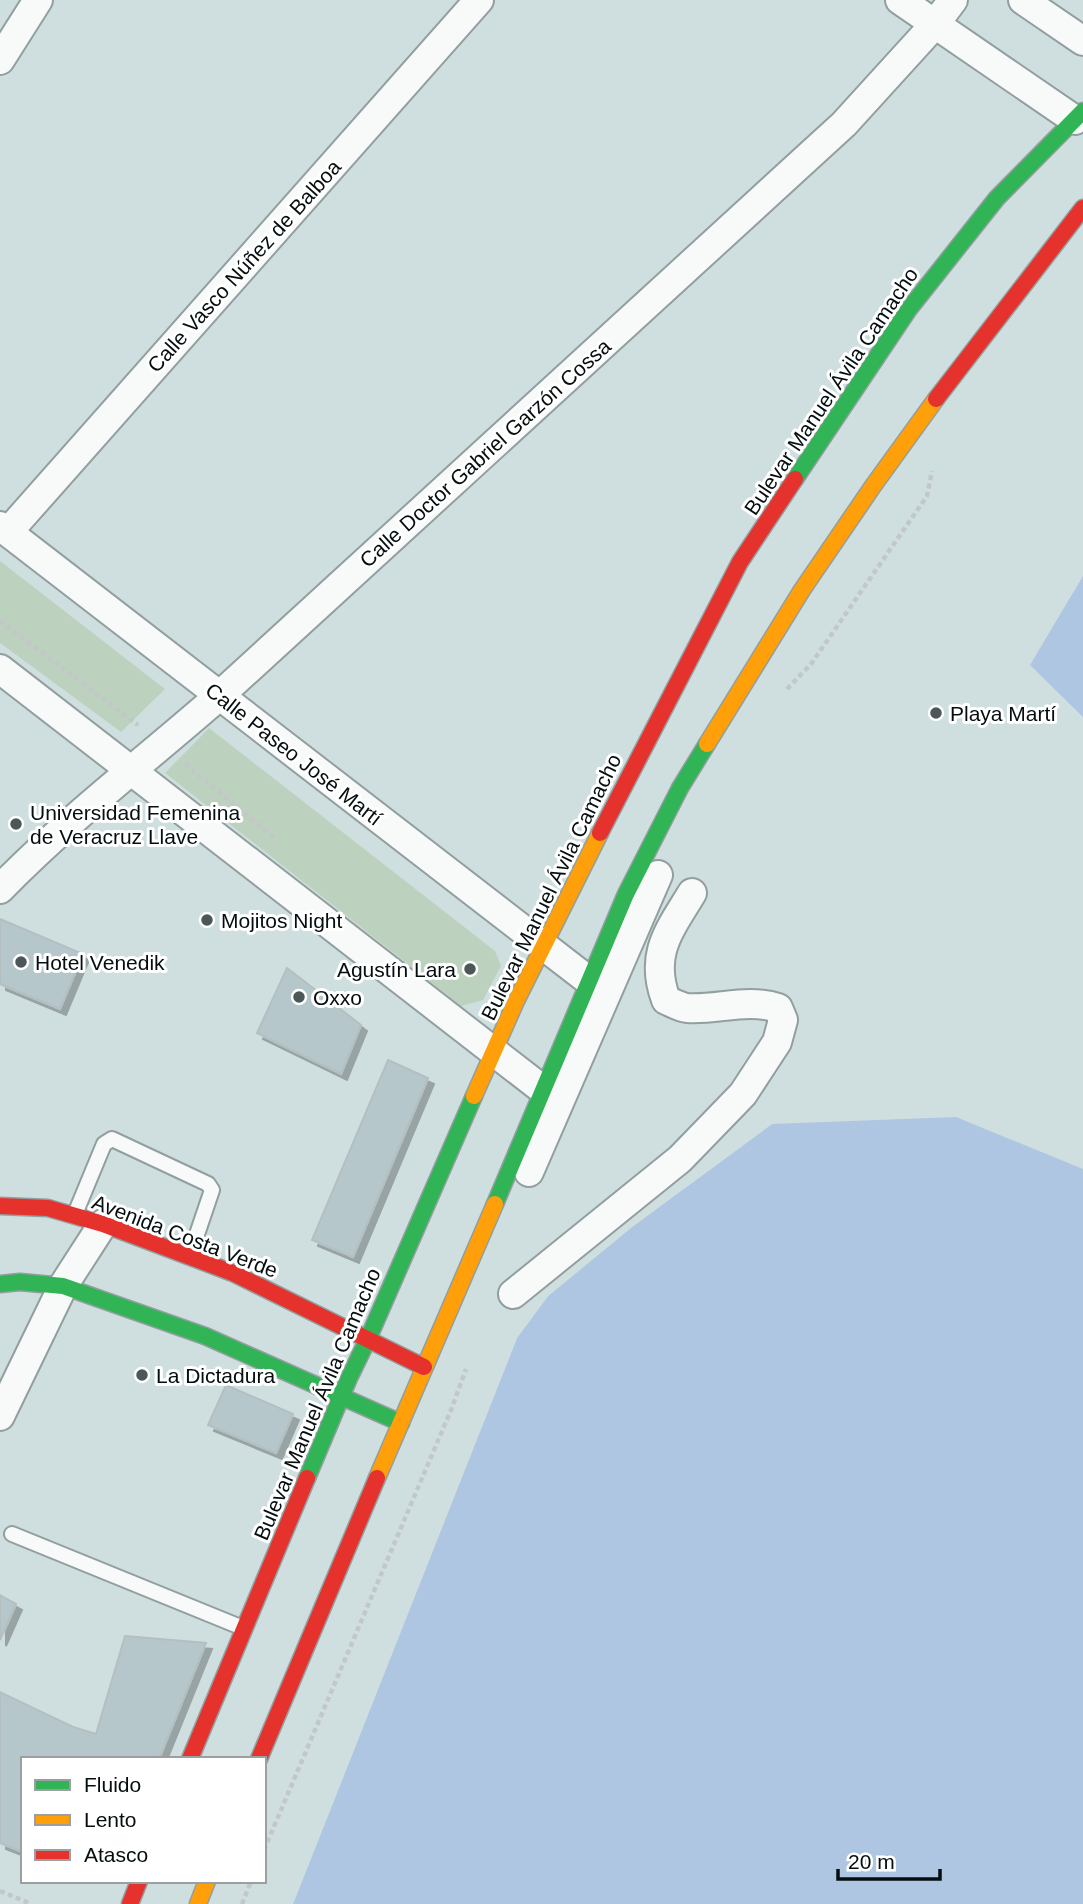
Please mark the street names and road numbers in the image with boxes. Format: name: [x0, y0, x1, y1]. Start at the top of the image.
street label: Calle Vasco Núñez de Balboa: [143, 155, 346, 377]
street label: Bulevar Manuel Ávila Camacho: [740, 263, 922, 519]
street label: Calle Doctor Gabriel Garzón Cossa: [355, 334, 615, 572]
street label: Calle Paseo José Martí: [201, 678, 387, 830]
street label: Bulevar Manuel Ávila Camacho: [476, 750, 626, 1024]
street label: Avenida Costa Verde: [89, 1190, 281, 1282]
street label: Bulevar Manuel Ávila Camacho: [249, 1265, 385, 1543]

